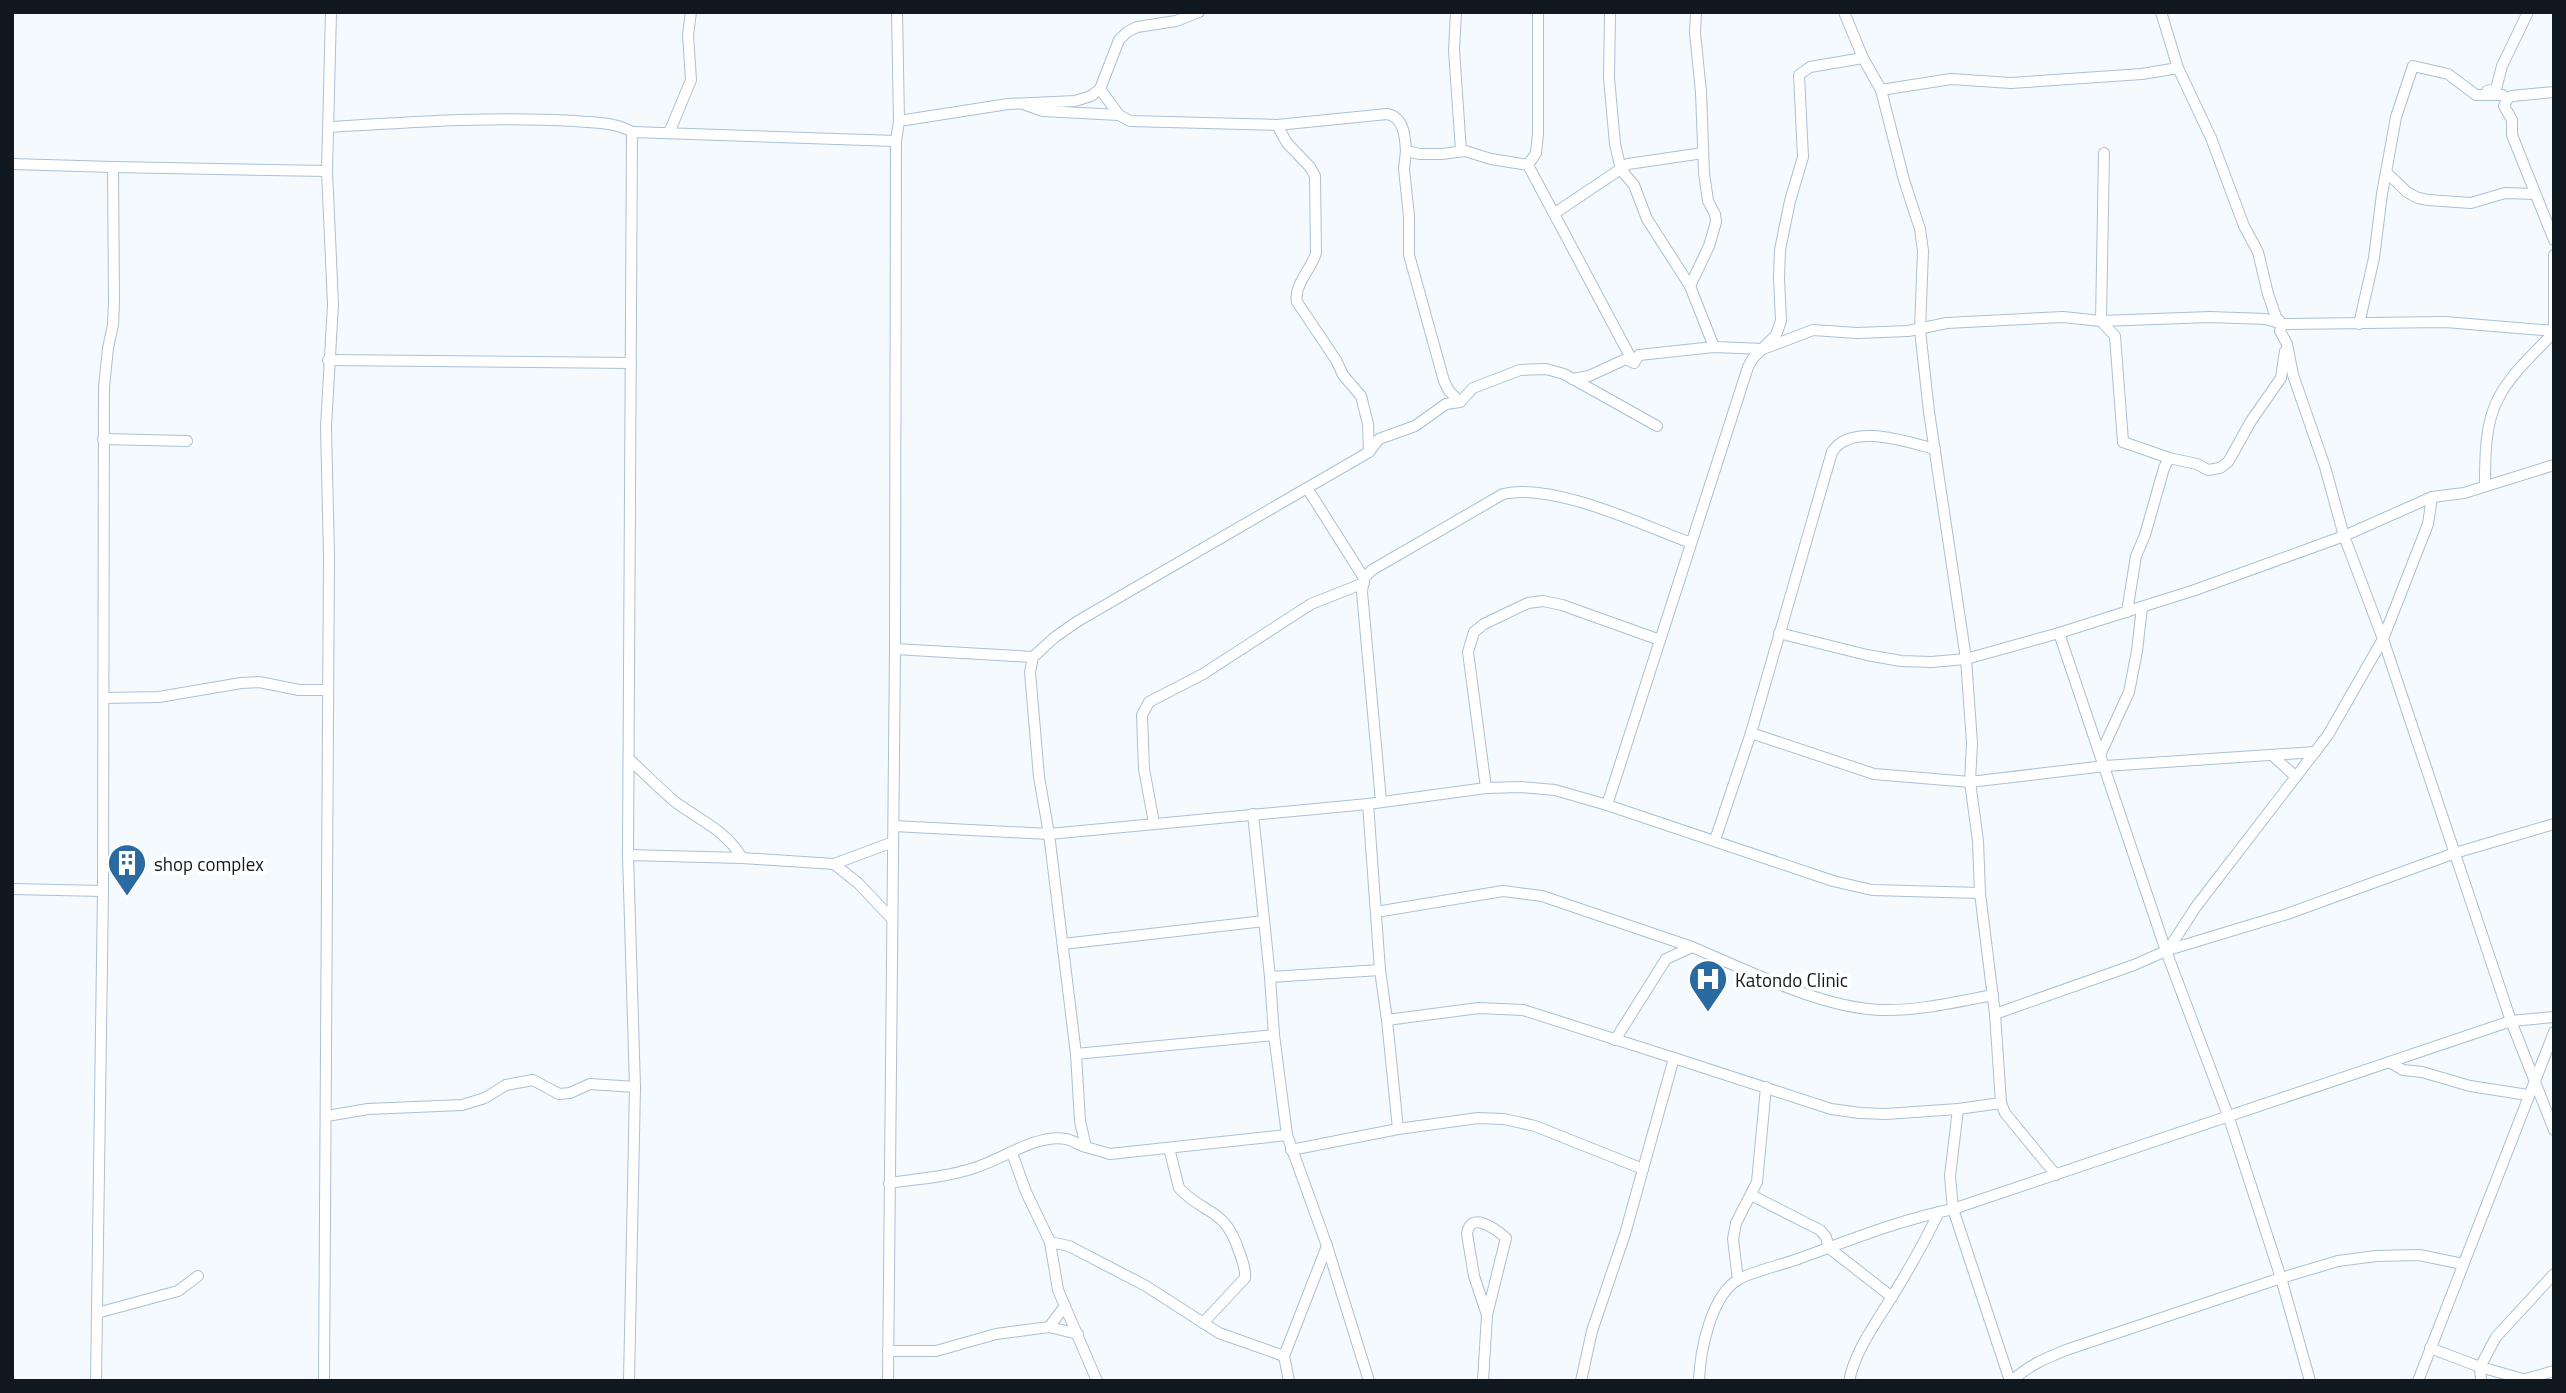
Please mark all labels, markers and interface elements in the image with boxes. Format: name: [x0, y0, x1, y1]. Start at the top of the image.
building icon: shop complex: [106, 842, 148, 897]
place label: shop complex: [154, 849, 264, 878]
hospital icon: Katondo Clinic: [1687, 958, 1729, 1013]
place label: Katondo Clinic: [1735, 965, 1848, 994]

